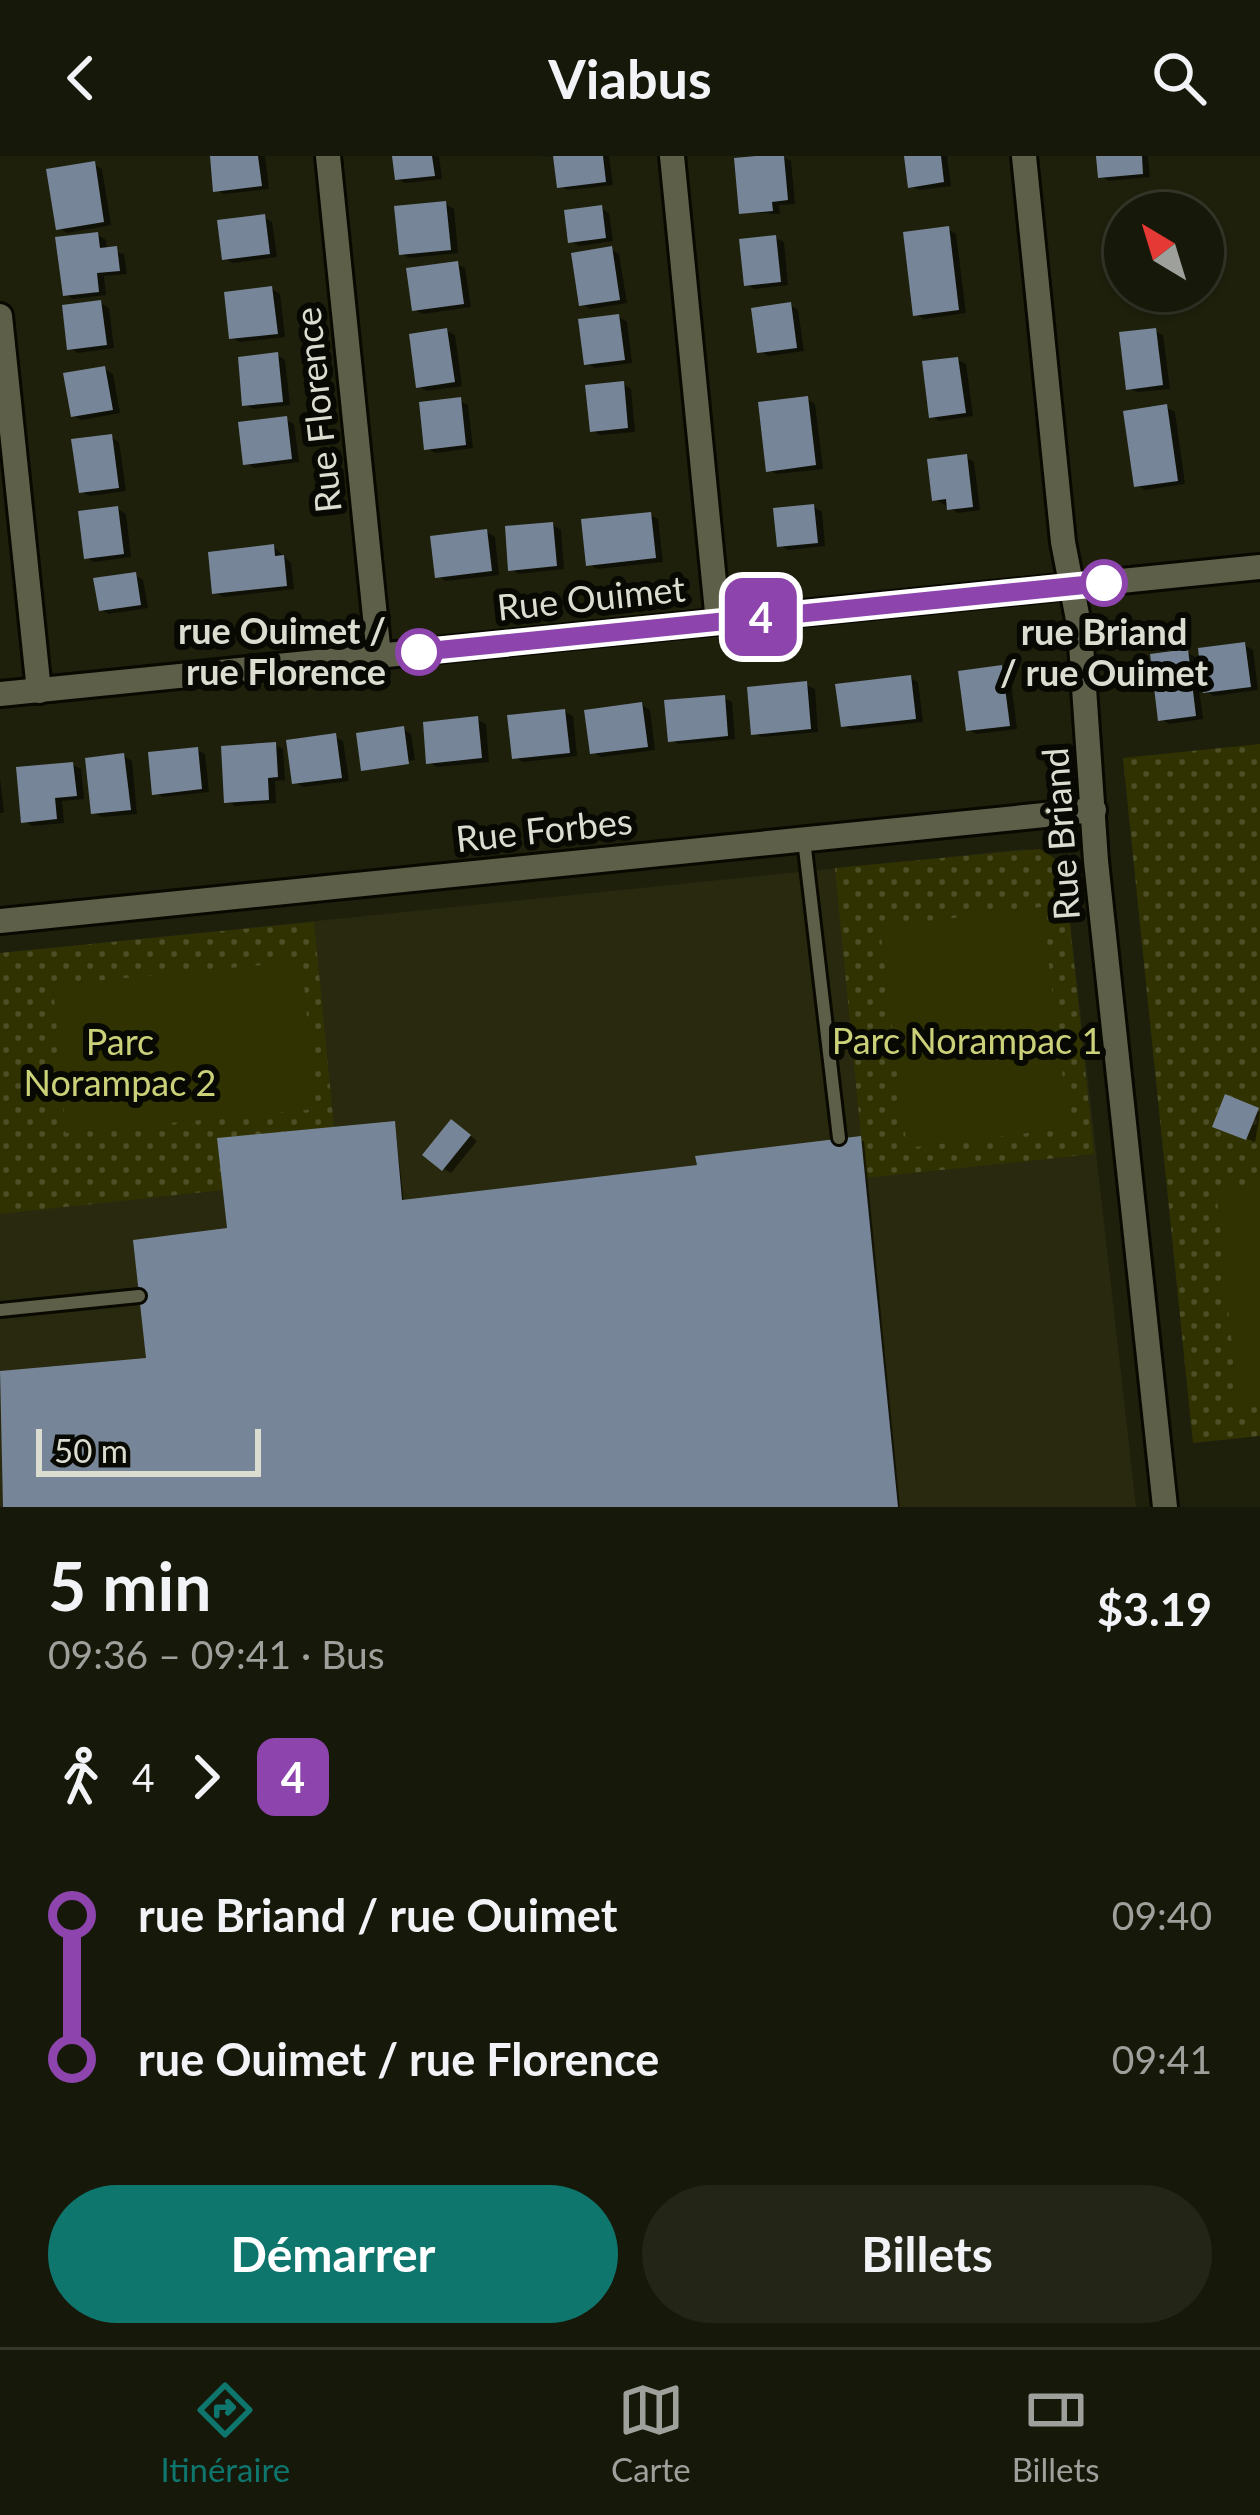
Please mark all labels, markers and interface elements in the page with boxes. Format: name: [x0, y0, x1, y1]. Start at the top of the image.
icon: back: [48, 45, 114, 111]
icon: search: [1146, 45, 1212, 111]
text: Viabus: [548, 46, 712, 111]
north arrow: [1104, 192, 1224, 312]
map controls: [1104, 192, 1224, 312]
street label: Rue Florence: [284, 305, 350, 515]
marker: rue Briand / rue Ouimet: [1082, 561, 1126, 605]
street label: Rue Ouimet: [495, 565, 687, 629]
line badge: 4: [722, 578, 800, 656]
text: 4: [749, 592, 773, 642]
place label: rue Ouimet / rue Florence: [178, 608, 386, 693]
place label: rue Briand / rue Ouimet: [1000, 609, 1209, 694]
marker: rue Ouimet / rue Florence: [397, 630, 441, 674]
street label: Rue Briand: [1032, 746, 1088, 922]
street label: Rue Forbes: [453, 798, 634, 860]
park label: Parc Norampac 1: [832, 1018, 1102, 1062]
park label: Parc Norampac 2: [23, 1019, 217, 1104]
scale bar: [36, 1423, 261, 1476]
text: 50 m: [54, 1430, 128, 1470]
text: 5 min: [48, 1546, 212, 1625]
text: $3.19: [1097, 1582, 1212, 1636]
text: 09:36 – 09:41 · Bus: [48, 1631, 385, 1677]
icon: walk: [48, 1744, 114, 1810]
icon: forward: [173, 1744, 239, 1810]
text: 4: [281, 1752, 305, 1802]
text: 4: [132, 1754, 155, 1800]
text: rue Briand / rue Ouimet: [138, 1888, 617, 1942]
text: 09:40: [1112, 1892, 1212, 1938]
text: rue Ouimet / rue Florence: [138, 2032, 659, 2086]
text: 09:41: [1112, 2036, 1212, 2082]
button: Démarrer: [48, 2185, 618, 2323]
button: Billets: [642, 2185, 1212, 2323]
tab: Itinéraire: [160, 2377, 290, 2489]
tab: Carte: [611, 2377, 691, 2489]
tab: Billets: [1012, 2377, 1100, 2489]

